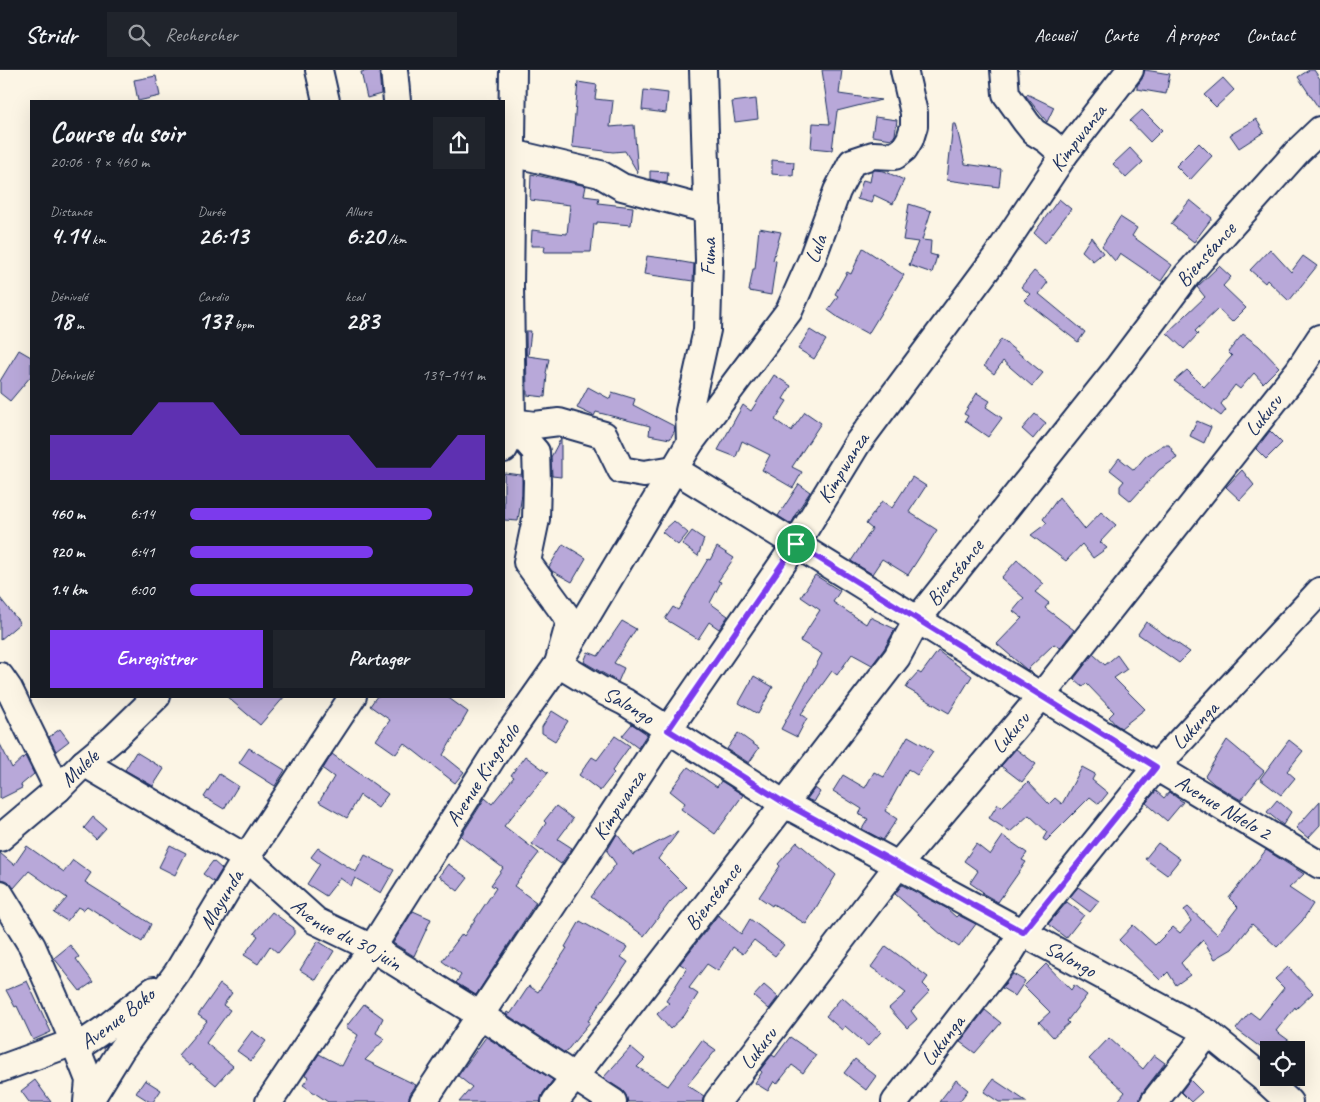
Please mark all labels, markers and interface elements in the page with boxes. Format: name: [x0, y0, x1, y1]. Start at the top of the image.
search box: [107, 12, 457, 57]
text: Stridr: [25, 20, 77, 50]
icon: search: [125, 21, 153, 49]
text: Rechercher: [165, 23, 238, 47]
text: Accueil: [1035, 24, 1075, 46]
text: Carte: [1103, 24, 1138, 46]
text: À propos: [1166, 24, 1218, 46]
text: Contact: [1246, 24, 1295, 46]
street label: Kimpwanza: [1044, 97, 1113, 176]
text: Course du soir: [50, 115, 184, 150]
button: share: [433, 117, 485, 169]
text: 20:06 · 9 × 460 m: [50, 152, 149, 172]
text: Distance: [50, 203, 92, 220]
text: Durée: [198, 203, 225, 220]
text: Allure: [345, 203, 372, 220]
street label: Bienséance: [1170, 216, 1242, 292]
text: 4.14: [50, 220, 89, 252]
text: 26:13: [198, 220, 248, 252]
text: 6:20: [345, 220, 385, 252]
street label: Lula: [799, 230, 833, 266]
text: km: [89, 231, 106, 248]
text: /km: [385, 231, 406, 248]
street label: Fuma: [695, 237, 721, 276]
text: Dénivelé: [50, 288, 88, 305]
text: Cardio: [198, 288, 228, 305]
text: kcal: [345, 288, 364, 305]
text: 18: [50, 305, 73, 337]
text: 137: [198, 305, 231, 337]
text: 283: [345, 305, 379, 337]
text: m: [73, 316, 84, 333]
text: bpm: [231, 316, 254, 333]
text: Dénivelé: [50, 365, 93, 385]
text: 139–141 m: [422, 365, 485, 385]
street label: Lukusu: [1239, 388, 1289, 441]
street label: Kimpwanza: [811, 425, 876, 508]
text: 460 m: [50, 504, 85, 524]
text: 6:14: [130, 504, 155, 524]
pin: [775, 523, 817, 565]
icon: arrive: [782, 530, 810, 558]
street label: Bienséance: [920, 533, 990, 611]
text: 920 m: [50, 542, 84, 562]
text: 6:41: [130, 542, 155, 562]
text: 1.4 km: [50, 580, 87, 600]
text: 6:00: [130, 580, 155, 600]
button: Enregistrer: [50, 630, 263, 688]
button: Partager: [273, 630, 485, 688]
street label: Salongo: [599, 680, 660, 731]
street label: Lukunga: [1166, 694, 1226, 755]
street label: Lukusu: [985, 705, 1036, 759]
street label: Avenue Kingotolo: [439, 717, 526, 831]
street label: Mulele: [55, 743, 105, 792]
street label: Kimpwanza: [586, 763, 653, 845]
street label: Avenue Ndelo 2: [1171, 769, 1277, 847]
street label: Bienséance: [679, 857, 748, 936]
street label: Mayunda: [193, 863, 250, 934]
street label: Avenue du 30 juin: [286, 892, 407, 977]
street label: Salongo: [1041, 934, 1102, 984]
street label: Avenue Boko: [75, 980, 162, 1055]
street label: Lukunga: [915, 1008, 972, 1071]
street label: Lukusu: [734, 1021, 783, 1074]
map controls: [1260, 1041, 1305, 1086]
button: locate: [1260, 1041, 1305, 1086]

